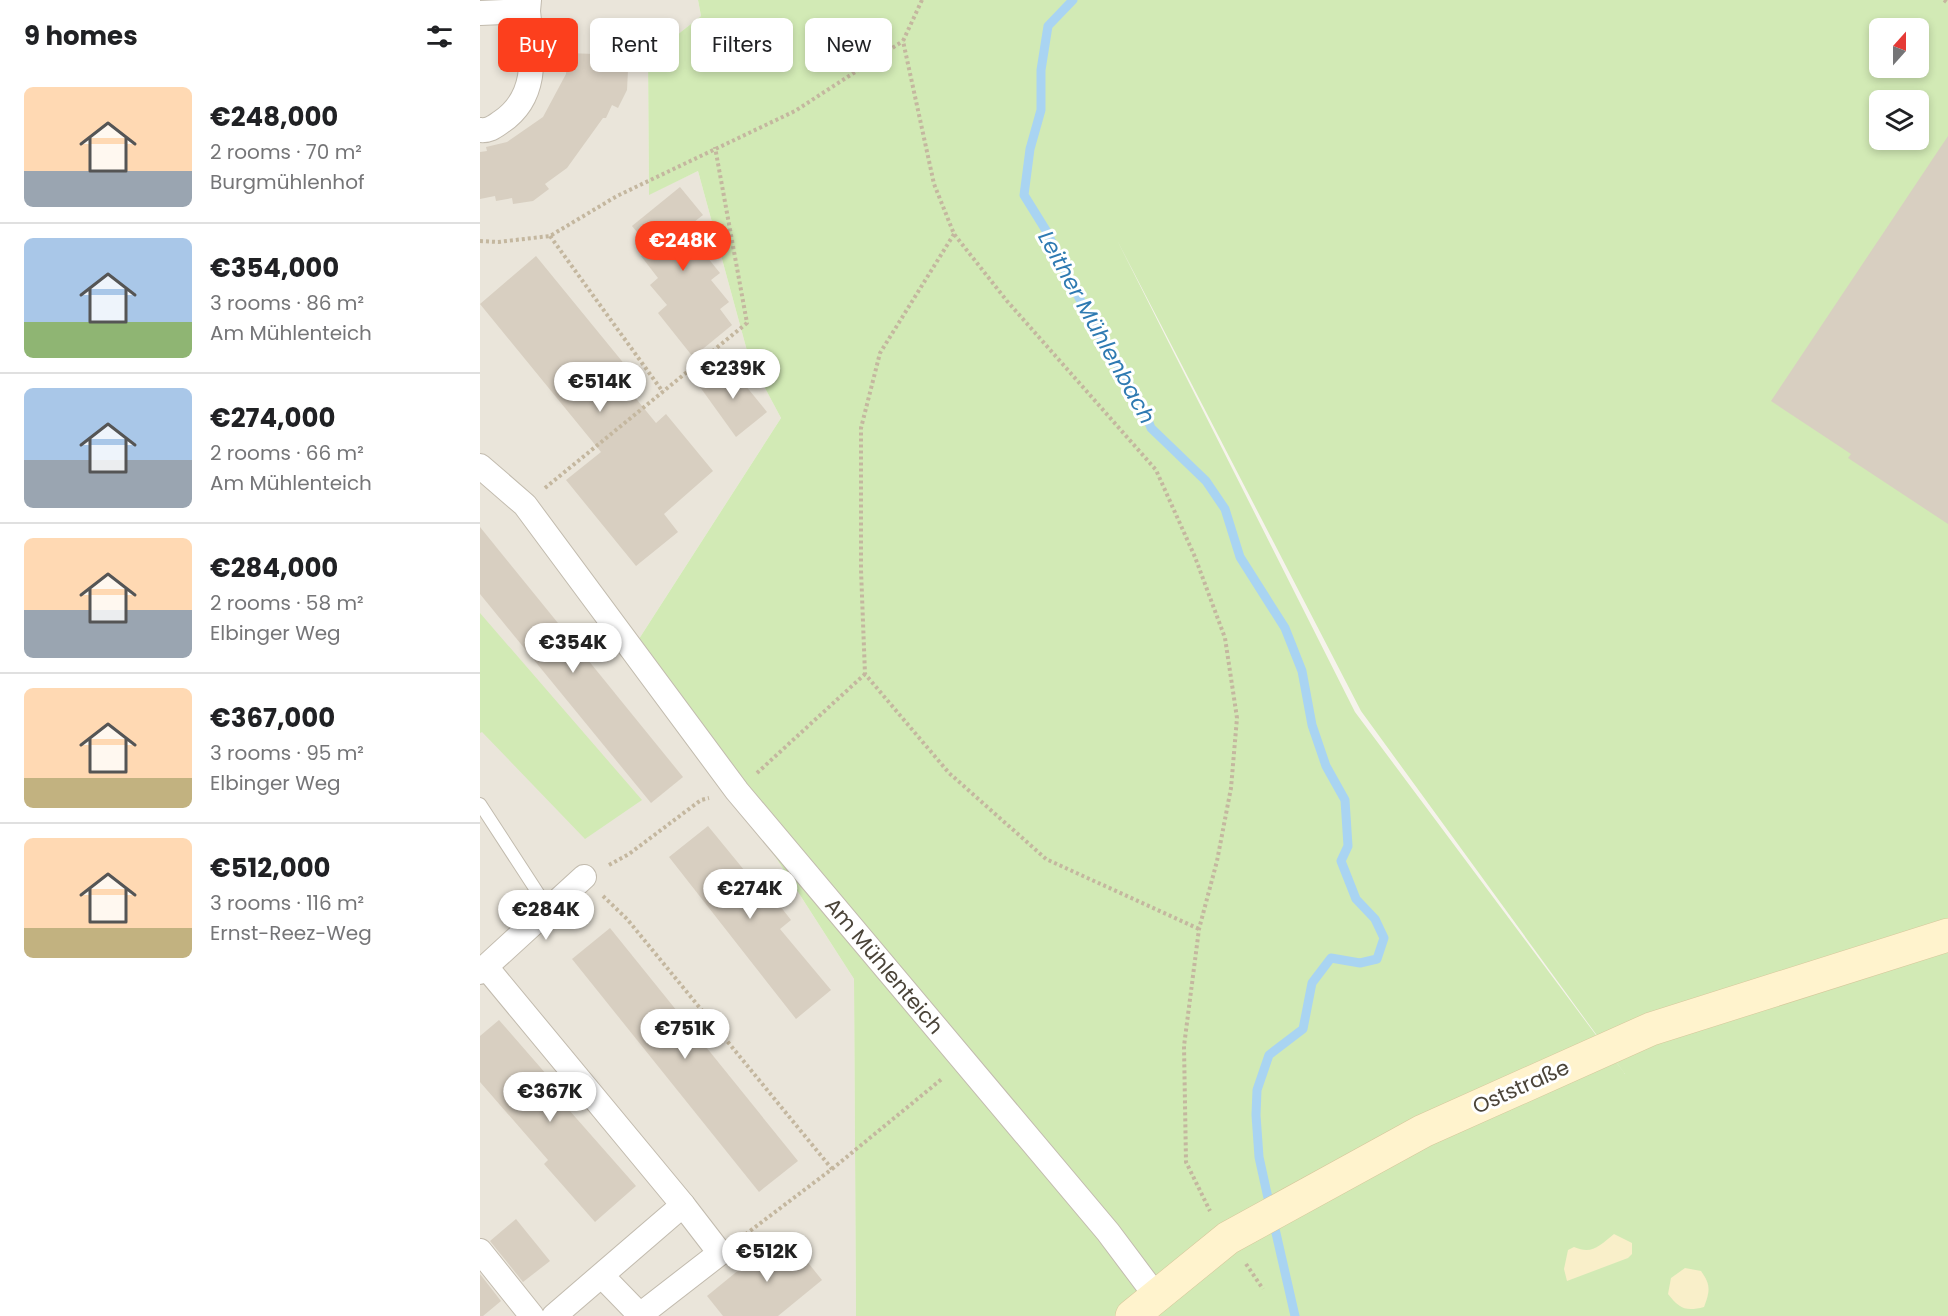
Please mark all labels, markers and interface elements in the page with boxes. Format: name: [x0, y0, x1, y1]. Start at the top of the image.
text: 9 homes: [24, 18, 138, 54]
chip: Buy: [498, 18, 578, 72]
chip: Rent: [590, 18, 679, 72]
chip: Filters: [691, 18, 793, 72]
chip: New: [805, 18, 892, 72]
north arrow: [1869, 18, 1929, 78]
map controls: [1869, 18, 1929, 150]
icon: filters: [423, 20, 456, 53]
button: layers: [1869, 90, 1929, 150]
text: €248,000: [210, 99, 338, 135]
icon: home: [72, 111, 144, 183]
text: 2 rooms · 70 m²: [210, 138, 362, 166]
text: Burgmühlenhof: [210, 168, 365, 196]
pin: €248K: [641, 221, 725, 272]
water label: Leither Mühlenbach: [1031, 225, 1163, 429]
text: €248K: [649, 226, 717, 254]
text: €354,000: [210, 250, 339, 286]
icon: home: [72, 262, 144, 334]
text: 3 rooms · 86 m²: [210, 289, 364, 317]
text: Am Mühlenteich: [210, 319, 372, 347]
pin: €239K: [691, 349, 775, 400]
text: €239K: [700, 354, 766, 382]
pin: €514K: [558, 362, 642, 413]
text: €514K: [568, 367, 632, 395]
text: €274,000: [210, 400, 335, 436]
icon: home: [72, 412, 144, 484]
text: 2 rooms · 66 m²: [210, 439, 364, 467]
text: Am Mühlenteich: [210, 469, 372, 497]
text: €284,000: [210, 550, 338, 586]
icon: home: [72, 562, 144, 634]
text: 2 rooms · 58 m²: [210, 589, 364, 617]
text: Elbinger Weg: [210, 619, 341, 647]
pin: €354K: [531, 623, 615, 674]
text: €354K: [539, 628, 607, 656]
text: €367,000: [210, 700, 335, 736]
icon: home: [72, 712, 144, 784]
text: 3 rooms · 95 m²: [210, 739, 364, 767]
text: Elbinger Weg: [210, 769, 341, 797]
text: €512,000: [210, 850, 331, 886]
icon: home: [72, 862, 144, 934]
pin: €274K: [708, 869, 792, 920]
text: €274K: [717, 874, 783, 902]
text: 3 rooms · 116 m²: [210, 889, 364, 917]
pin: €284K: [504, 890, 588, 941]
street label: Am Mühlenteich: [819, 891, 950, 1040]
text: €284K: [512, 895, 580, 923]
text: Ernst-Reez-Weg: [210, 919, 372, 947]
pin: €751K: [643, 1009, 727, 1060]
text: €751K: [654, 1014, 716, 1042]
street label: Oststraße: [1468, 1052, 1574, 1121]
pin: €367K: [508, 1072, 592, 1123]
text: €367K: [517, 1077, 583, 1105]
pin: €512K: [725, 1232, 809, 1283]
text: €512K: [736, 1237, 798, 1265]

